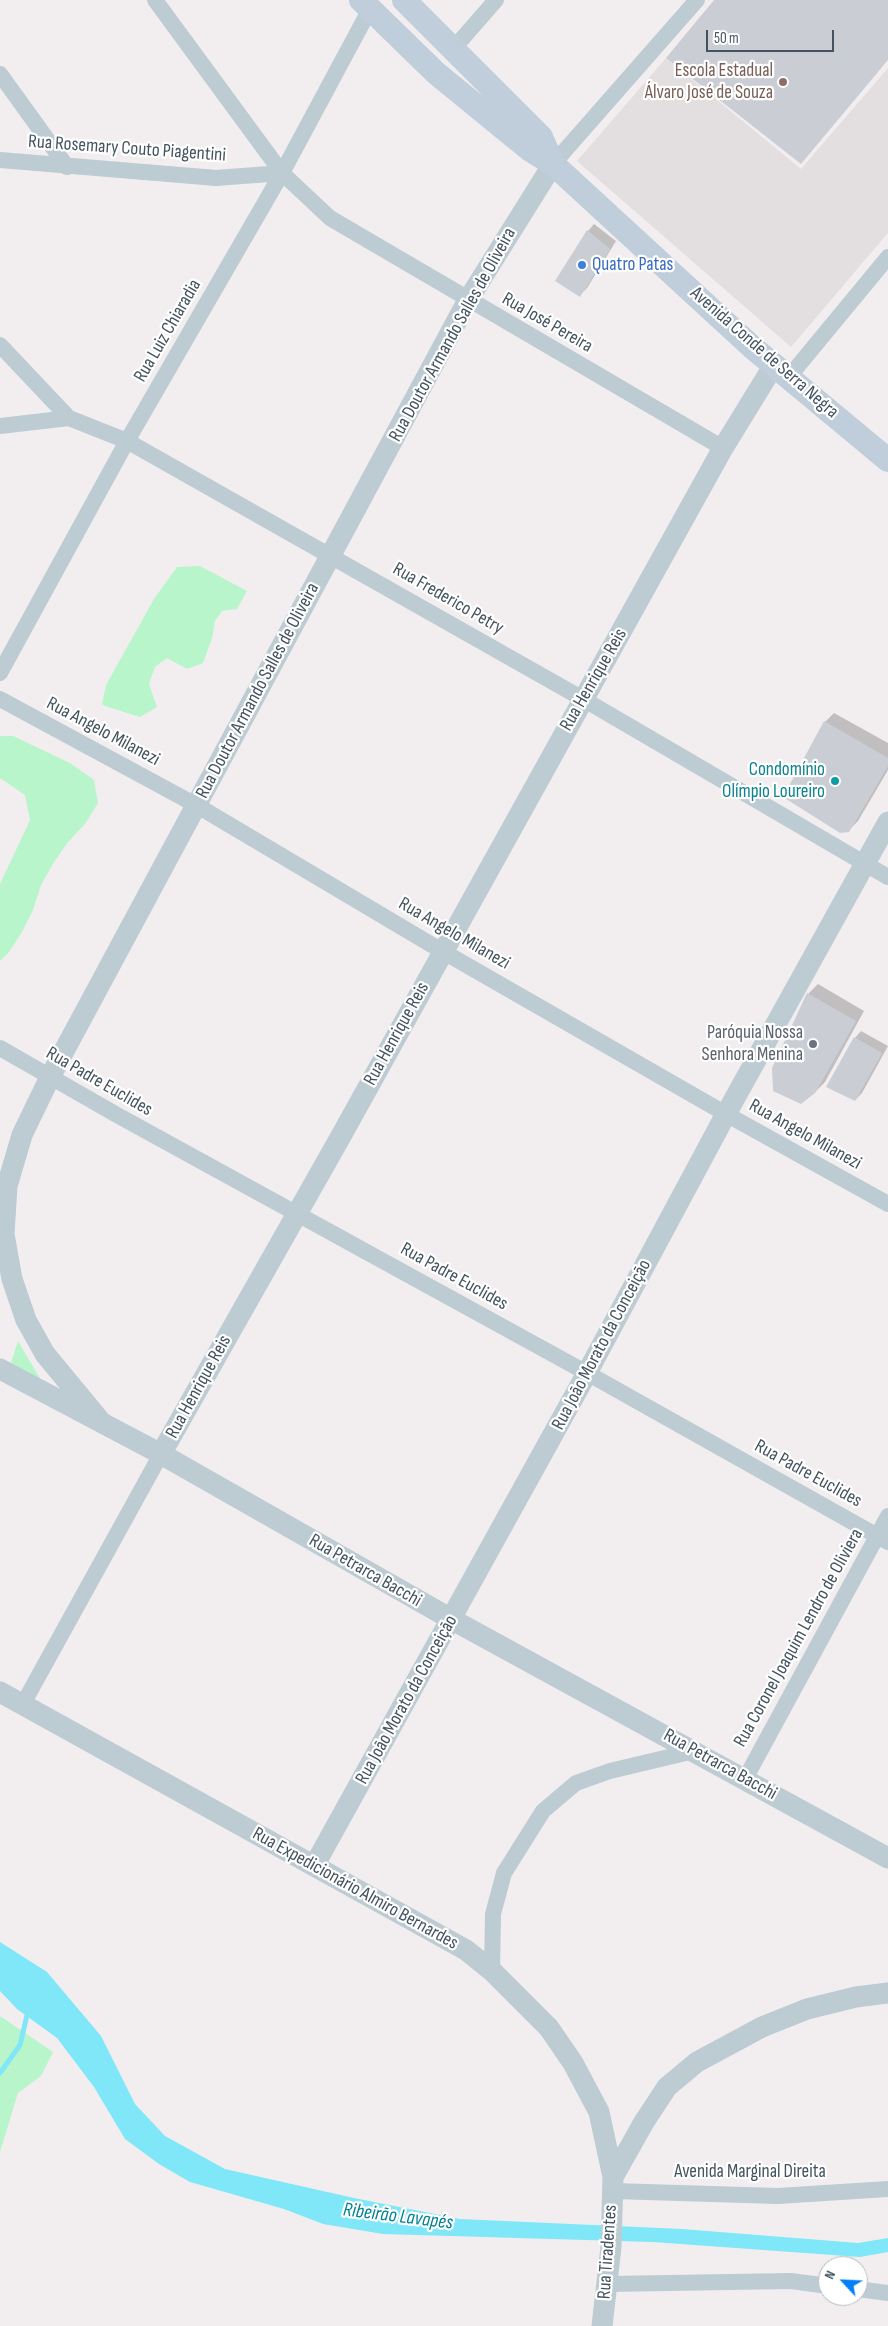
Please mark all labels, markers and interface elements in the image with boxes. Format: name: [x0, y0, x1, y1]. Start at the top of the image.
scale bar: [708, 20, 836, 52]
text: 50 m: [714, 29, 739, 48]
place label: Escola Estadual Álvaro José de Souza: [645, 60, 773, 104]
marker: Escola Estadual Álvaro José de Souza: [777, 76, 789, 88]
street label: Rua Rosemary Couto Piagentini: [27, 131, 227, 167]
street label: Rua Doutor Armando Salles de Oliveira: [385, 224, 521, 446]
place label: Quatro Patas: [592, 254, 673, 276]
marker: Quatro Patas: [576, 259, 588, 271]
street label: Rua Luiz Chiaradia: [129, 276, 207, 386]
street label: Avenida Conde de Serra Negra: [685, 282, 843, 424]
street label: Rua José Pereira: [498, 288, 596, 358]
street label: Rua Frederico Petry: [388, 558, 508, 640]
street label: Rua Doutor Armando Salles de Oliveira: [191, 579, 325, 803]
street label: Rua Henrique Reis: [555, 625, 633, 735]
street label: Rua Angelo Milanezi: [42, 693, 164, 771]
place label: Condomínio Olímpio Loureiro: [722, 759, 825, 803]
marker: Condomínio Olímpio Loureiro: [829, 775, 841, 787]
street label: Rua Angelo Milanezi: [394, 893, 514, 975]
street label: Rua Henrique Reis: [359, 978, 435, 1090]
place label: Paróquia Nossa Senhora Menina: [702, 1022, 803, 1066]
marker: Paróquia Nossa Senhora Menina: [807, 1038, 819, 1050]
street label: Rua Padre Euclides: [42, 1042, 156, 1122]
street label: Rua Angelo Milanezi: [745, 1095, 865, 1175]
street label: Rua Padre Euclides: [396, 1238, 512, 1316]
street label: Rua João Morato da Conceição: [547, 1256, 657, 1434]
street label: Rua Henrique Reis: [161, 1331, 237, 1443]
street label: Rua Padre Euclides: [750, 1435, 866, 1513]
street label: Rua Coronel Joaquim Lendro de Oliviera: [729, 1525, 869, 1751]
street label: Rua Petrarca Bacchi: [305, 1530, 425, 1612]
street label: Rua João Morato da Conceição: [351, 1611, 463, 1789]
street label: Rua Petrarca Bacchi: [659, 1724, 781, 1806]
street label: Rua Expedicionário Almiro Bernardes: [248, 1823, 462, 1955]
street label: Avenida Marginal Direita: [674, 2161, 826, 2183]
water label: Ribeirão Lavapés: [342, 2198, 454, 2236]
street label: Rua Tiradentes: [593, 2204, 623, 2300]
north arrow: [818, 2256, 868, 2306]
text: N: [821, 2268, 839, 2282]

